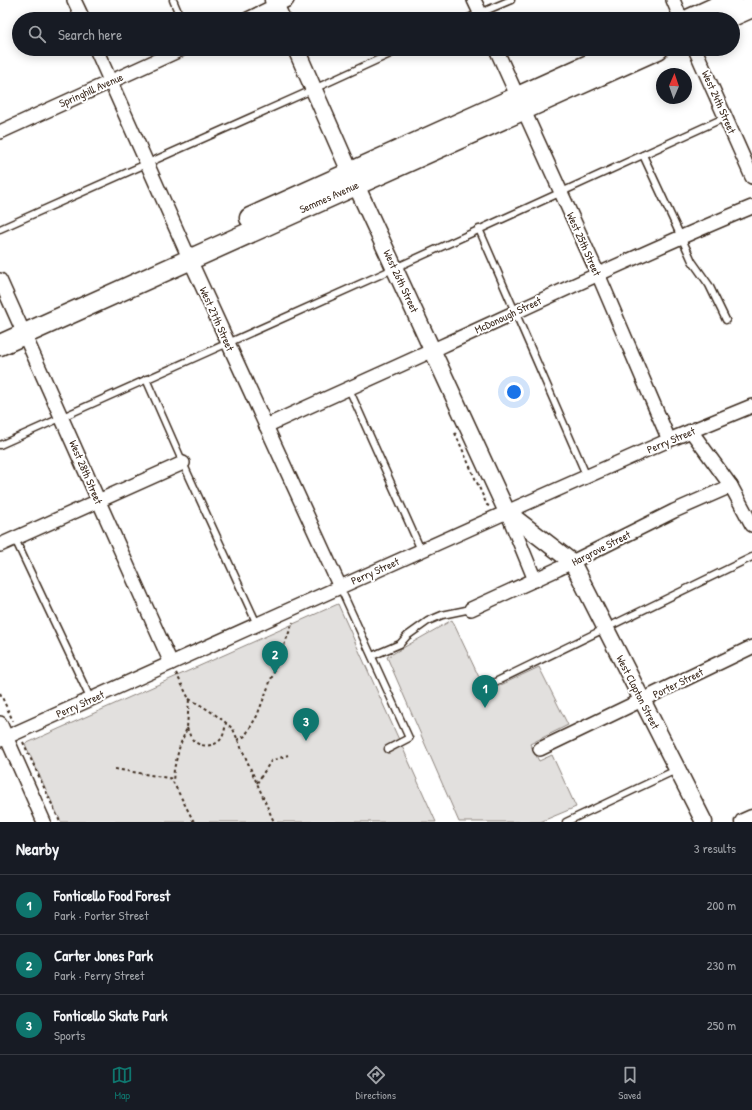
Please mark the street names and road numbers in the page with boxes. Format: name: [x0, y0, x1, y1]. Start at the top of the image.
street label: West 24th Street: [699, 68, 739, 136]
street label: Springhill Avenue: [57, 69, 126, 110]
street label: Semmes Avenue: [297, 177, 361, 216]
street label: West 25th Street: [564, 210, 604, 278]
street label: West 26th Street: [380, 247, 422, 315]
street label: West 27th Street: [197, 285, 237, 353]
street label: McDonough Street: [472, 293, 544, 337]
street label: Perry Street: [645, 424, 697, 456]
street label: West 28th Street: [66, 438, 106, 506]
street label: Hargrove Street: [569, 527, 633, 569]
street label: Perry Street: [349, 554, 401, 588]
street label: West Clopton Street: [613, 653, 663, 732]
street label: Porter Street: [650, 665, 706, 701]
street label: Perry Street: [54, 687, 106, 721]

